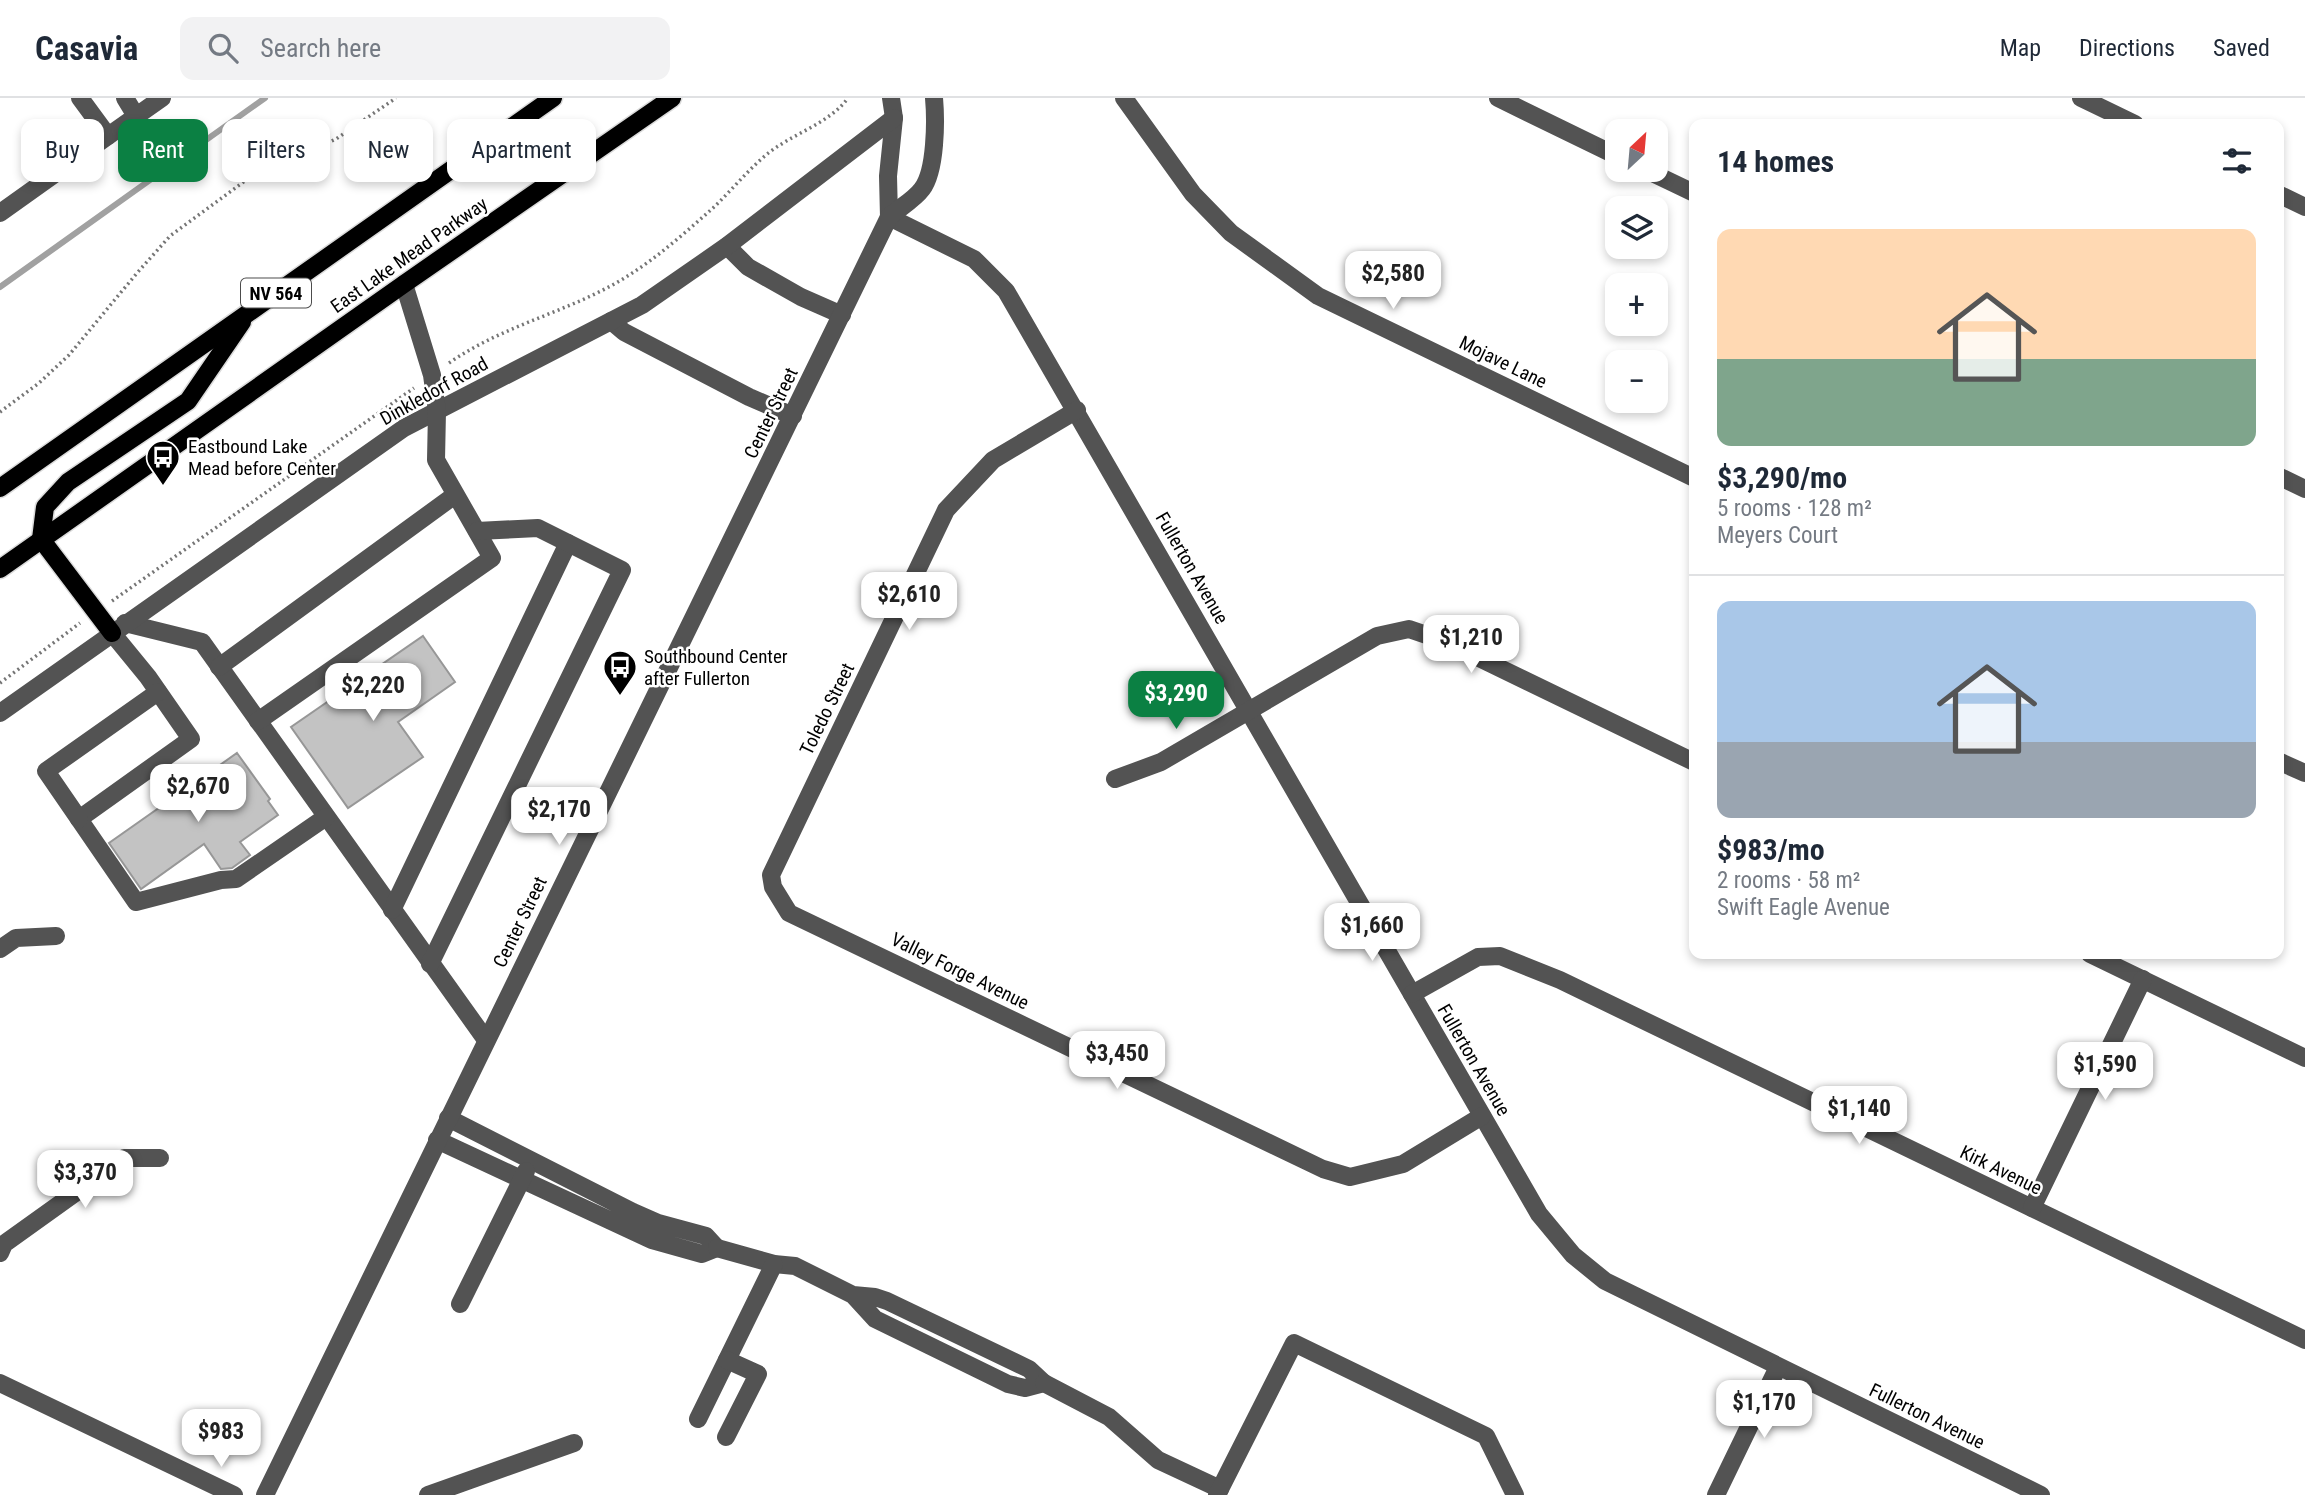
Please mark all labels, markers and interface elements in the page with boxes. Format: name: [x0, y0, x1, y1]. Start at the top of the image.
search box: [180, 17, 670, 80]
text: Casavia: [35, 29, 138, 68]
icon: search: [204, 29, 242, 67]
text: Search here: [260, 33, 381, 63]
text: Map: [2000, 34, 2041, 62]
text: Directions: [2079, 34, 2175, 62]
text: Saved: [2213, 34, 2270, 62]
chip: Buy: [21, 119, 104, 182]
chip: Rent: [118, 119, 208, 182]
chip: Filters: [222, 119, 330, 182]
chip: New: [344, 119, 433, 182]
chip: Apartment: [447, 119, 596, 182]
north arrow: [1605, 119, 1668, 182]
map controls: [1605, 119, 1668, 413]
icon: filters: [2218, 142, 2256, 180]
text: 14 homes: [1717, 144, 1834, 179]
street label: East Lake Mead Parkway: [326, 192, 492, 318]
button: layers: [1605, 196, 1668, 259]
pin: $2,580: [1336, 252, 1450, 311]
text: $2,580: [1361, 260, 1425, 287]
button: +: [1605, 273, 1668, 336]
icon: home: [1924, 274, 2050, 400]
road number: NV 564: [241, 278, 311, 308]
street label: Mojave Lane: [1455, 331, 1551, 393]
button: −: [1605, 350, 1668, 413]
street label: Dinkledorf Road: [376, 352, 492, 430]
street label: Center Street: [739, 364, 803, 462]
place label: Eastbound Lake Mead before Center: [188, 435, 336, 480]
bus stop icon: Eastbound Lake Mead before Center: [144, 438, 182, 487]
text: $3,290/mo: [1717, 460, 1847, 495]
text: 5 rooms · 128 m²: [1717, 495, 1872, 522]
street label: Fullerton Avenue: [1151, 508, 1233, 628]
text: Meyers Court: [1717, 522, 1838, 549]
pin: $2,610: [852, 573, 966, 632]
text: $2,610: [877, 581, 941, 608]
pin: $1,210: [1414, 616, 1528, 675]
text: $1,210: [1439, 624, 1503, 651]
place label: Southbound Center after Fullerton: [644, 645, 788, 690]
icon: home: [1924, 646, 2050, 772]
bus stop icon: Southbound Center after Fullerton: [601, 648, 639, 697]
street label: Toledo Street: [795, 659, 859, 759]
pin: $2,220: [316, 664, 430, 723]
text: $2,220: [341, 672, 405, 699]
pin: $3,290: [1119, 672, 1233, 731]
text: $3,290: [1144, 680, 1208, 707]
pin: $2,670: [141, 764, 255, 824]
text: $2,670: [166, 773, 230, 800]
pin: $2,170: [502, 788, 616, 847]
text: $2,170: [527, 796, 591, 823]
text: $983/mo: [1717, 832, 1825, 867]
text: 2 rooms · 58 m²: [1717, 867, 1860, 894]
street label: Center Street: [488, 873, 552, 971]
text: Swift Eagle Avenue: [1717, 894, 1890, 921]
pin: $1,660: [1315, 904, 1429, 963]
text: $1,660: [1340, 912, 1404, 939]
street label: Valley Forge Avenue: [887, 928, 1033, 1014]
street label: Fullerton Avenue: [1433, 1000, 1515, 1120]
pin: $3,450: [1060, 1032, 1174, 1091]
text: $3,450: [1085, 1040, 1149, 1067]
pin: $1,590: [2048, 1042, 2162, 1102]
text: $1,590: [2073, 1051, 2137, 1078]
pin: $1,140: [1802, 1086, 1916, 1146]
text: $1,140: [1827, 1095, 1891, 1122]
street label: Kirk Avenue: [1956, 1140, 2046, 1200]
pin: $3,370: [28, 1150, 142, 1210]
text: $3,370: [53, 1159, 117, 1186]
street label: Fullerton Avenue: [1866, 1378, 1988, 1454]
pin: $1,170: [1707, 1380, 1821, 1440]
text: $1,170: [1732, 1389, 1796, 1416]
pin: $983: [180, 1410, 262, 1469]
text: $983: [198, 1418, 244, 1445]

